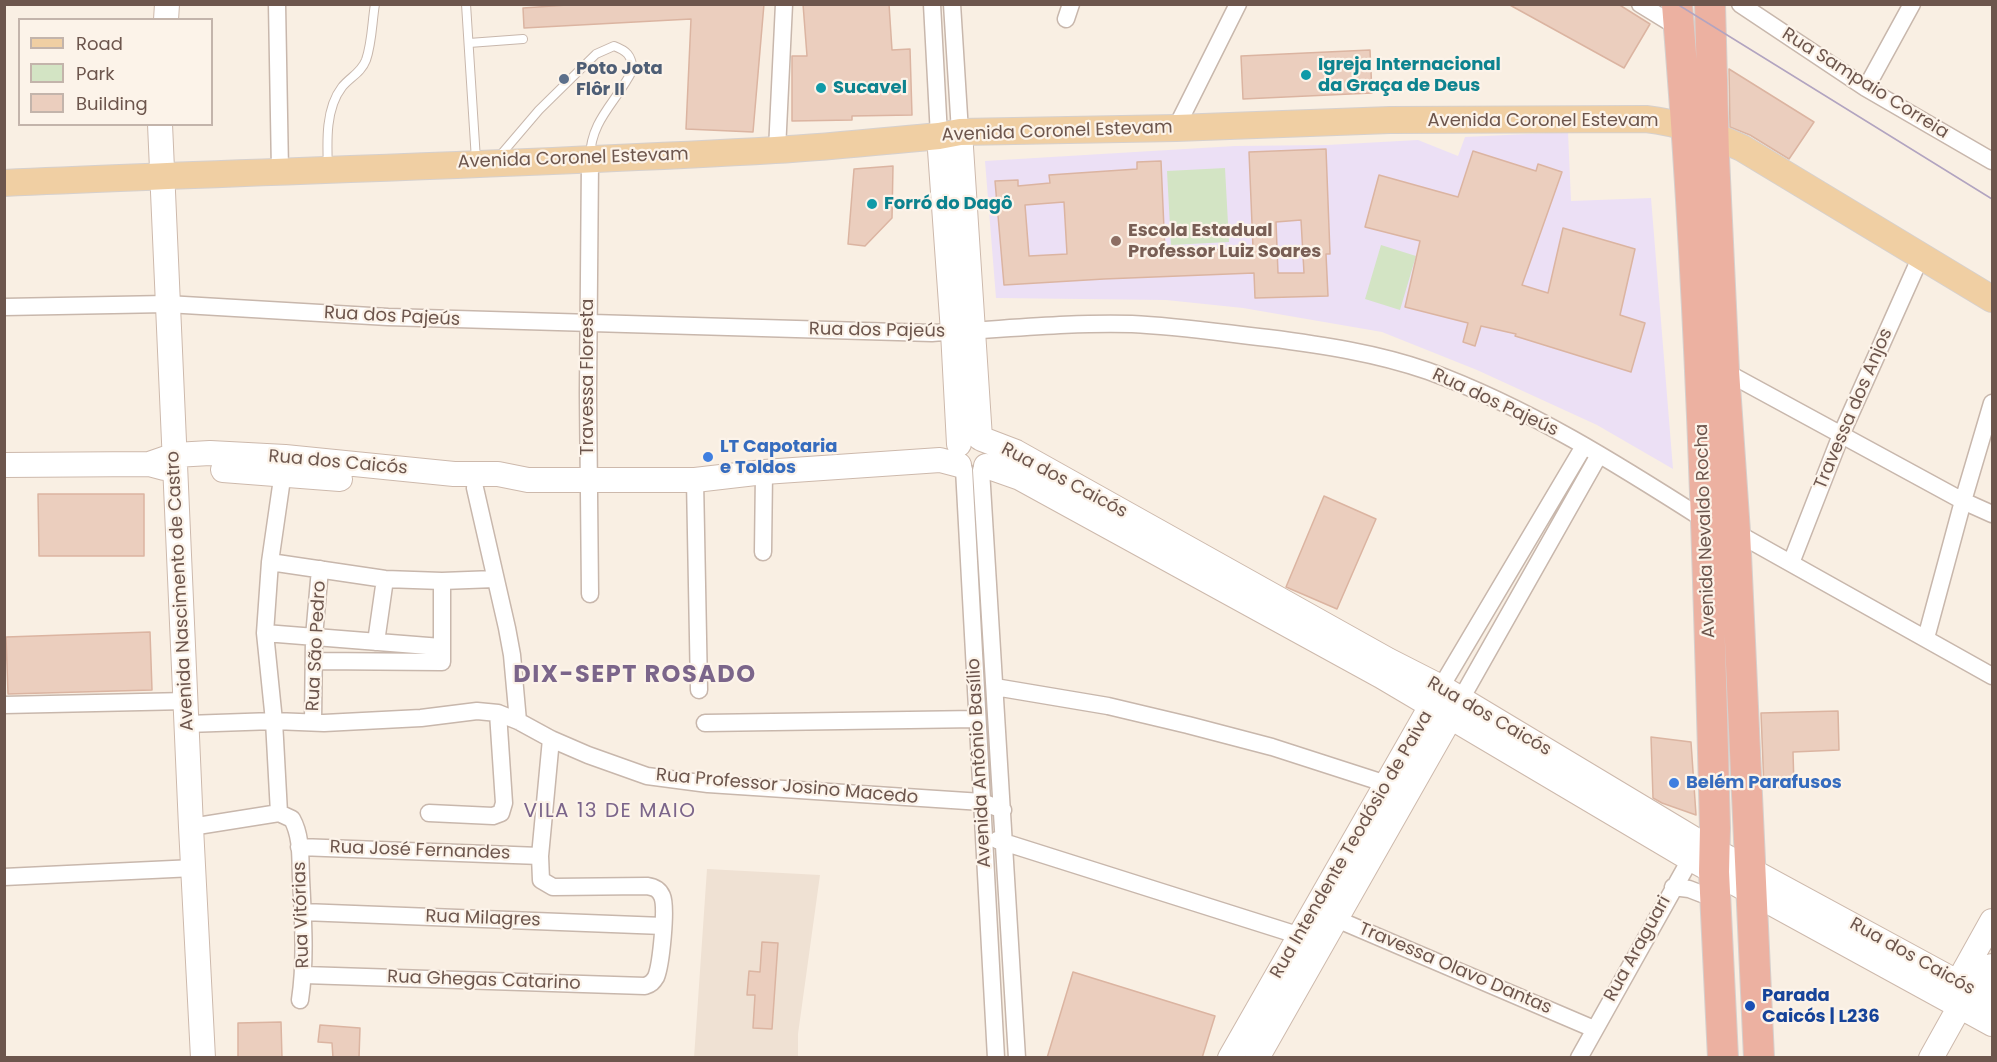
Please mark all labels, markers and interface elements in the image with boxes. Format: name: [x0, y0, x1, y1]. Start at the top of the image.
legend: [18, 18, 213, 126]
street label: Rua Sampaio Correia: [1778, 24, 1952, 144]
text: Road: [76, 31, 123, 56]
place label: Igreja Internacional da Graça de Deus: [1318, 54, 1501, 97]
place label: Poto Jota Flôr II: [576, 58, 663, 100]
text: Park: [76, 61, 115, 86]
marker: Igreja Internacional da Graça de Deus: [1299, 68, 1313, 82]
marker: Poto Jota Flôr II: [557, 72, 571, 86]
place label: Sucavel: [833, 77, 907, 99]
marker: Sucavel: [814, 81, 828, 95]
text: Building: [76, 91, 148, 116]
street label: Avenida Coronel Estevam: [1427, 110, 1659, 132]
street label: Avenida Coronel Estevam: [941, 117, 1173, 147]
street label: Avenida Coronel Estevam: [457, 144, 689, 174]
place label: Forró do Dagô: [884, 193, 1013, 215]
marker: Forró do Dagô: [865, 197, 879, 211]
place label: Escola Estadual Professor Luiz Soares: [1128, 220, 1321, 262]
marker: Escola Estadual Professor Luiz Soares: [1109, 234, 1123, 248]
street label: Travessa Floresta: [577, 299, 599, 455]
street label: Rua dos Pajeús: [323, 303, 461, 331]
street label: Rua dos Pajeús: [809, 319, 945, 343]
street label: Travessa dos Anjos: [1810, 325, 1898, 493]
street label: Rua dos Pajeús: [1429, 364, 1561, 442]
street label: Avenida Nevaldo Rocha: [1691, 423, 1721, 639]
place label: LT Capotaria e Toldos: [720, 436, 837, 478]
street label: Rua dos Caicós: [997, 439, 1131, 523]
street label: Rua dos Caicós: [267, 446, 409, 480]
street label: Avenida Nascimento de Castro: [163, 450, 199, 732]
marker: LT Capotaria e Toldos: [701, 450, 715, 464]
street label: Rua São Pedro: [303, 580, 331, 712]
street label: Avenida Antônio Basílio: [964, 658, 996, 868]
district label: DIX-SEPT ROSADO: [513, 662, 757, 690]
street label: Rua dos Caicós: [1423, 673, 1555, 761]
street label: Rua Intendente Teodósio de Paiva: [1266, 707, 1438, 983]
street label: Rua Professor Josino Macedo: [655, 765, 919, 809]
place label: Belém Parafusos: [1686, 772, 1842, 794]
marker: Belém Parafusos: [1667, 776, 1681, 790]
district label: VILA 13 DE MAIO: [524, 800, 696, 824]
street label: Rua José Fernandes: [329, 837, 511, 865]
street label: Rua Vitórias: [289, 861, 315, 969]
street label: Rua Araguari: [1600, 892, 1676, 1006]
street label: Rua Milagres: [425, 906, 541, 932]
street label: Rua dos Caicós: [1846, 914, 1978, 1000]
street label: Travessa Olavo Dantas: [1355, 919, 1555, 1019]
street label: Rua Ghegas Catarino: [387, 967, 581, 995]
place label: Parada Caicós | L236: [1762, 985, 1880, 1028]
marker: Parada Caicós | L236: [1743, 999, 1757, 1013]

